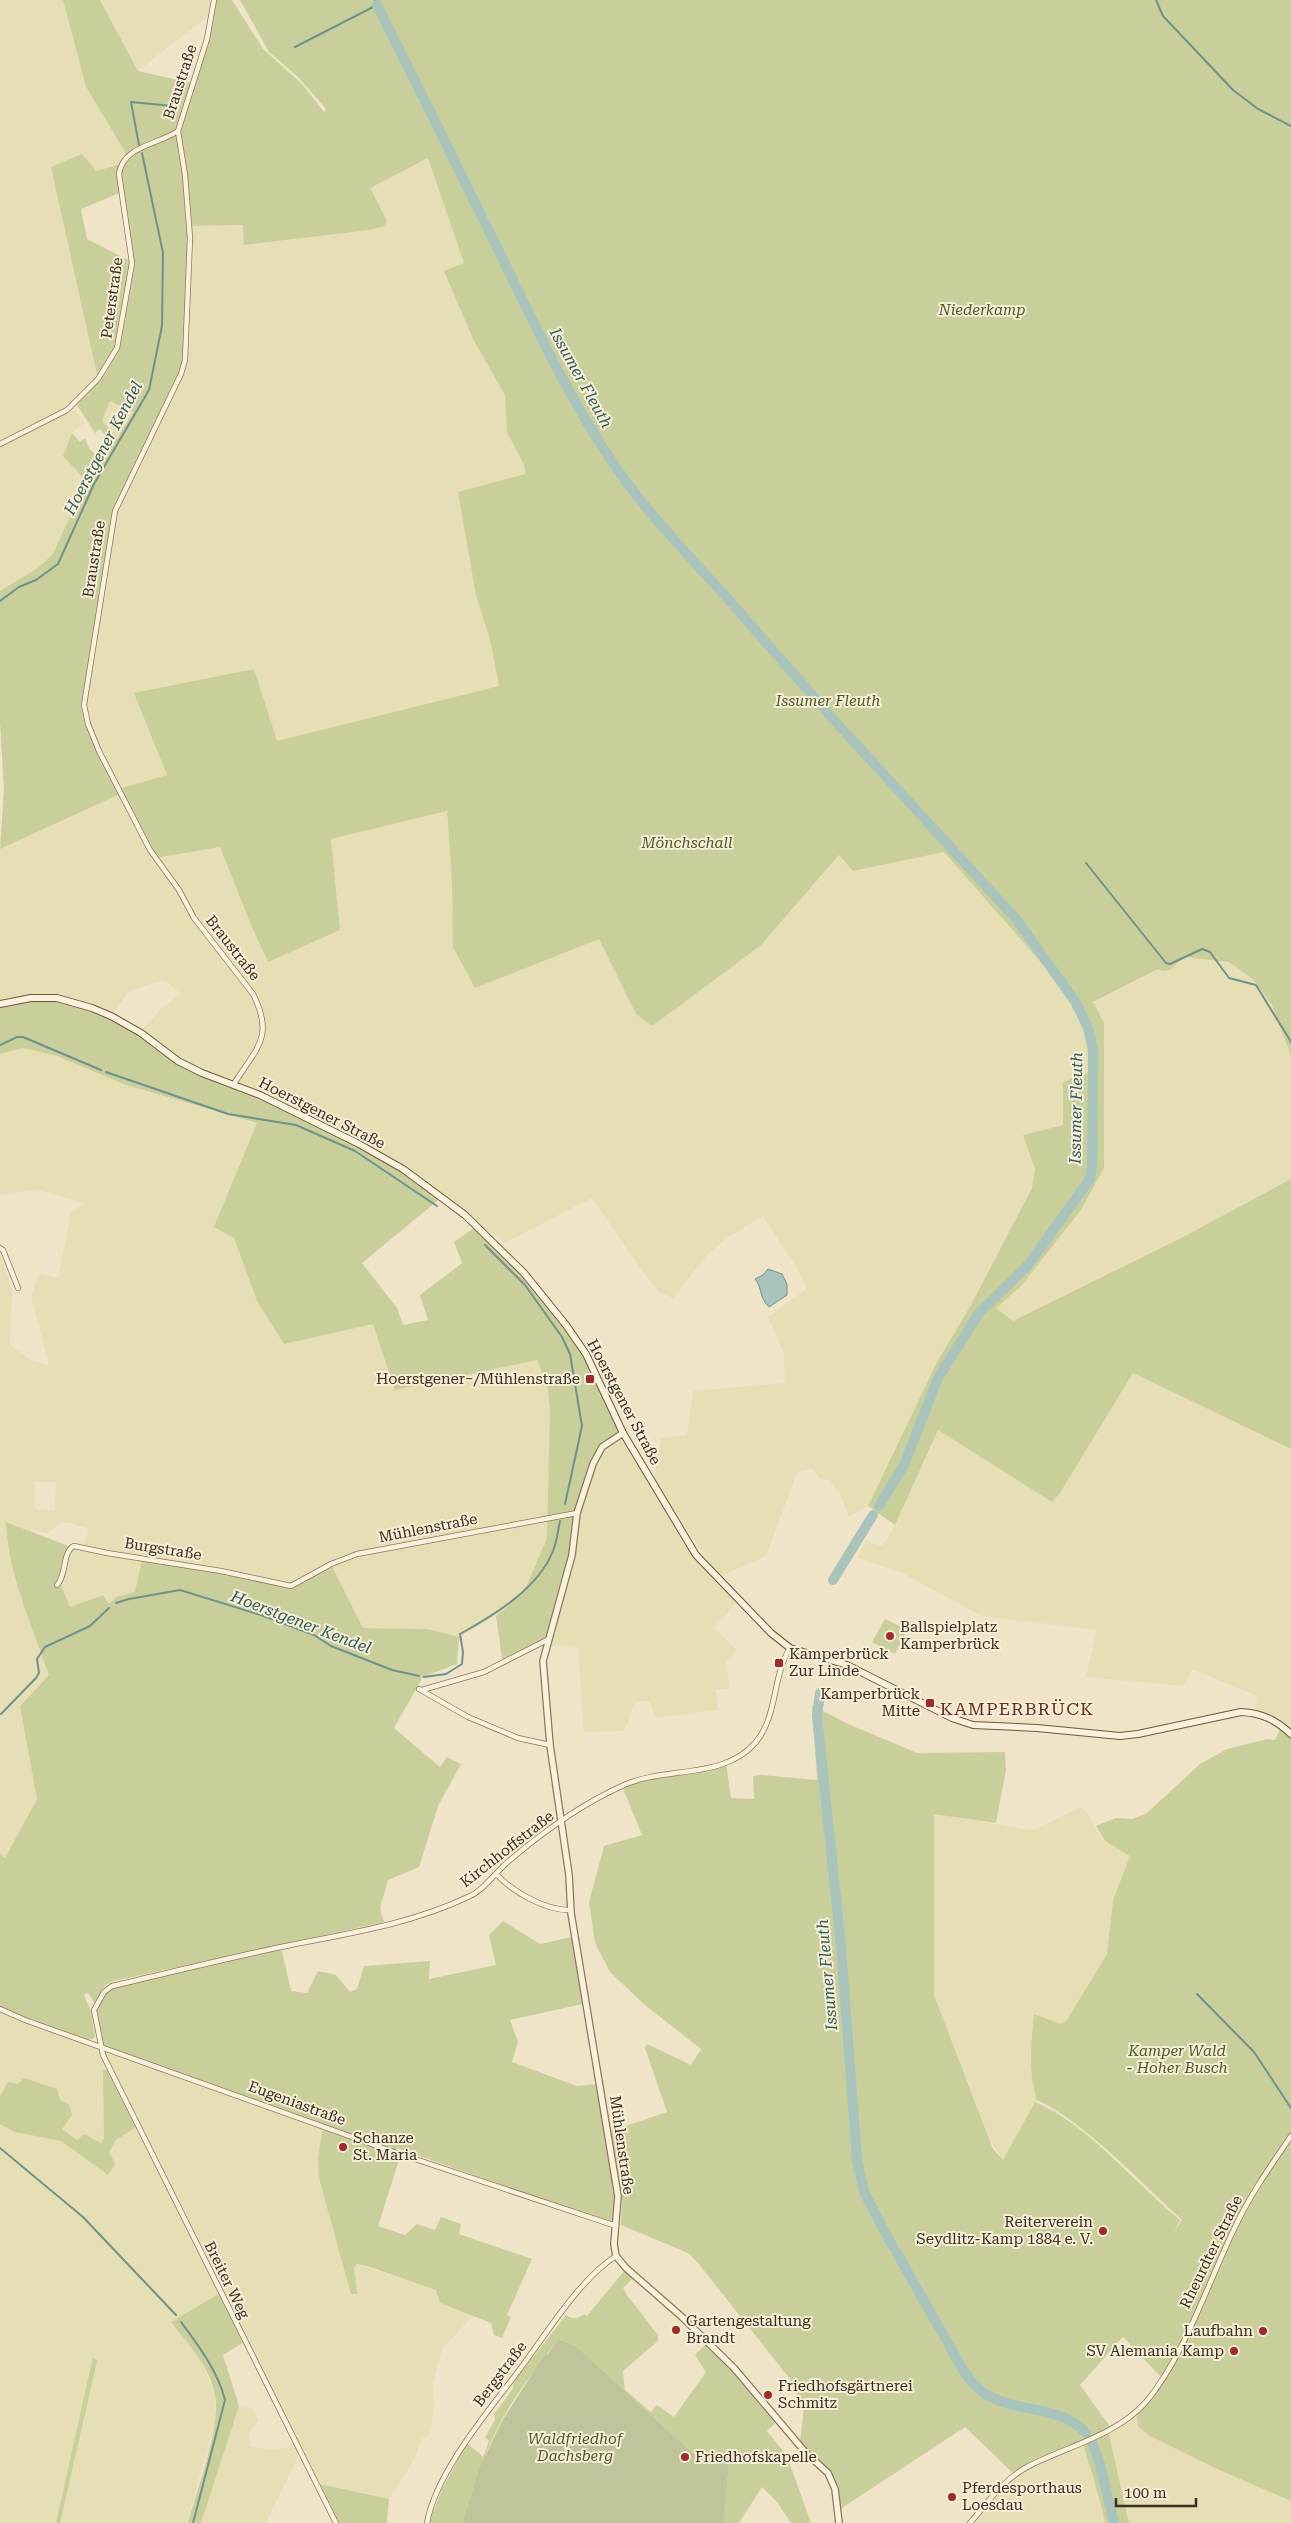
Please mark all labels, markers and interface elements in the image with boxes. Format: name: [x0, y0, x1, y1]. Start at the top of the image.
street label: Braustraße: [159, 42, 201, 122]
street label: Peterstraße: [97, 256, 127, 340]
park label: Niederkamp: [938, 301, 1025, 319]
water label: Issumer Fleuth: [545, 324, 617, 432]
water label: Hoerstgener Kendel: [59, 378, 146, 519]
street label: Braustraße: [79, 519, 109, 599]
park label: Issumer Fleuth: [775, 692, 880, 710]
park label: Mönchschall: [641, 834, 733, 852]
street label: Braustraße: [202, 912, 264, 984]
water label: Issumer Fleuth: [1066, 1052, 1086, 1165]
street label: Hoerstgener Straße: [256, 1073, 388, 1153]
street label: Hoerstgener Straße: [583, 1336, 665, 1468]
place label: Hoerstgener−/Mühlenstraße: [376, 1370, 580, 1388]
marker: Hoerstgener−/Mühlenstraße: [584, 1373, 596, 1385]
street label: Mühlenstraße: [377, 1510, 479, 1546]
street label: Burgstraße: [123, 1534, 203, 1564]
water label: Hoerstgener Kendel: [227, 1586, 374, 1658]
place label: Ballspielplatz Kamperbrück: [900, 1618, 1000, 1653]
marker: Ballspielplatz Kamperbrück: [884, 1630, 896, 1642]
place label: Kamperbrück Zur Linde: [789, 1645, 889, 1680]
marker: Kamperbrück Zur Linde: [773, 1657, 785, 1669]
place label: Kamperbrück Mitte: [820, 1685, 920, 1720]
marker: Kamperbrück Mitte: [924, 1697, 936, 1709]
district label: KAMPERBRÜCK: [940, 1698, 1094, 1719]
street label: Kirchhoffstraße: [457, 1807, 557, 1891]
water label: Issumer Fleuth: [813, 1918, 841, 2032]
park label: Kamper Wald - Hoher Busch: [1126, 2042, 1228, 2077]
street label: Eugeniastraße: [246, 2077, 348, 2129]
street label: Mühlenstraße: [606, 2094, 638, 2196]
place label: Schanze St. Maria: [353, 2129, 417, 2164]
marker: Schanze St. Maria: [337, 2141, 349, 2153]
street label: Rheurdter Straße: [1176, 2193, 1246, 2311]
place label: Reiterverein Seydlitz-Kamp 1884 e. V.: [916, 2213, 1093, 2248]
marker: Reiterverein Seydlitz-Kamp 1884 e. V.: [1097, 2225, 1109, 2237]
street label: Breiter Weg: [200, 2238, 254, 2322]
place label: Gartengestaltung Brandt: [686, 2312, 811, 2347]
place label: Laufbahn: [1183, 2322, 1253, 2340]
marker: Gartengestaltung Brandt: [670, 2324, 682, 2336]
marker: Laufbahn: [1257, 2325, 1269, 2337]
street label: Bergstraße: [470, 2338, 530, 2410]
place label: SV Alemania Kamp: [1086, 2342, 1224, 2360]
marker: SV Alemania Kamp: [1228, 2345, 1240, 2357]
place label: Friedhofsgärtnerei Schmitz: [778, 2377, 913, 2412]
marker: Friedhofsgärtnerei Schmitz: [762, 2389, 774, 2401]
park label: Waldfriedhof Dachsberg: [528, 2430, 624, 2465]
place label: Friedhofskapelle: [695, 2448, 817, 2466]
marker: Friedhofskapelle: [679, 2451, 691, 2463]
scale bar: [1116, 2476, 1196, 2508]
place label: Pferdesporthaus Loesdau: [962, 2479, 1082, 2514]
text: 100 m: [1124, 2484, 1167, 2502]
marker: Pferdesporthaus Loesdau: [946, 2491, 958, 2503]

